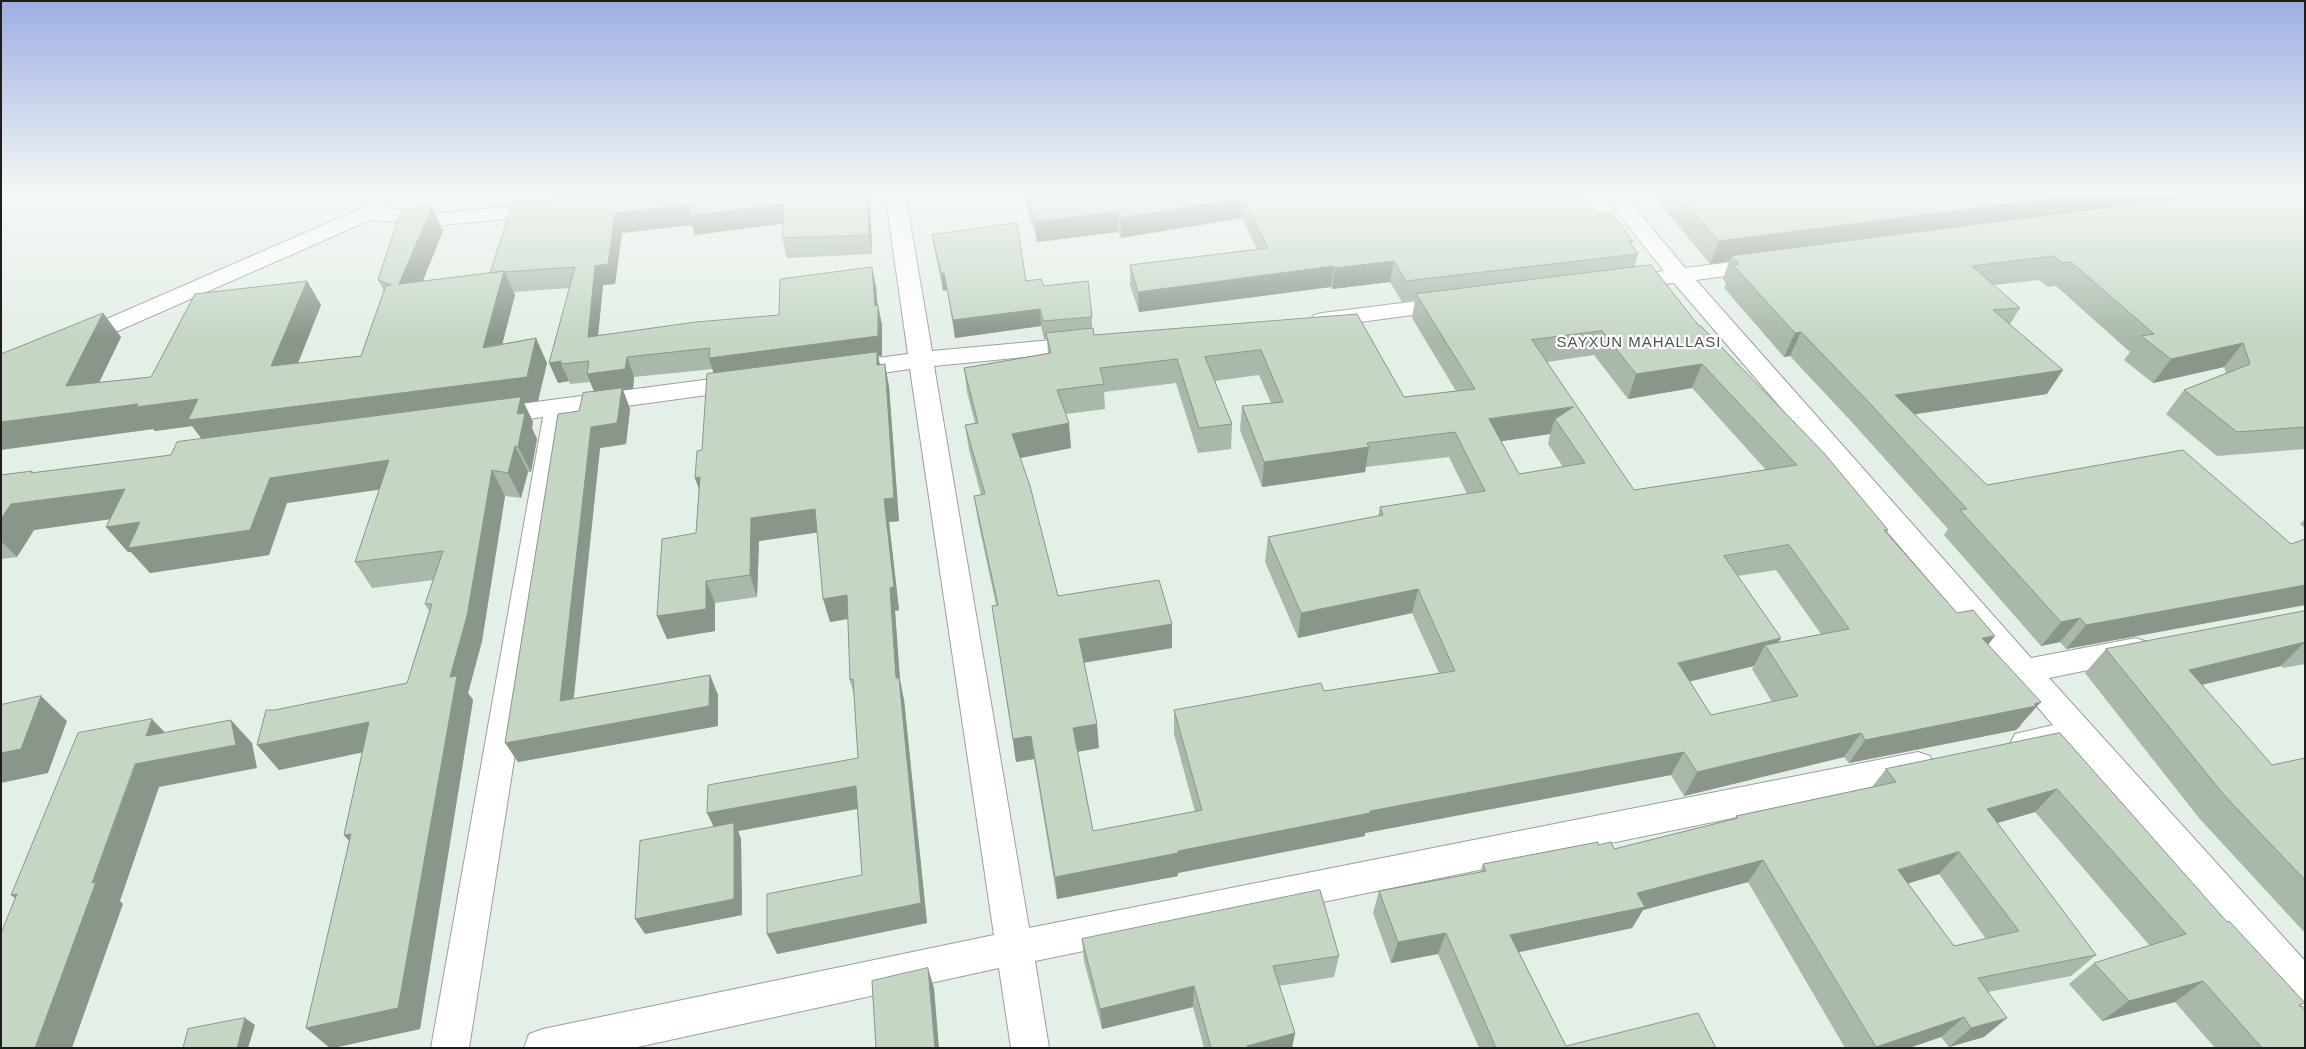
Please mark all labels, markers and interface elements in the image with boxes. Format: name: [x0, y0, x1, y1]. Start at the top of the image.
district label: SAYXUN MAHALLASI: [1555, 334, 1723, 352]

